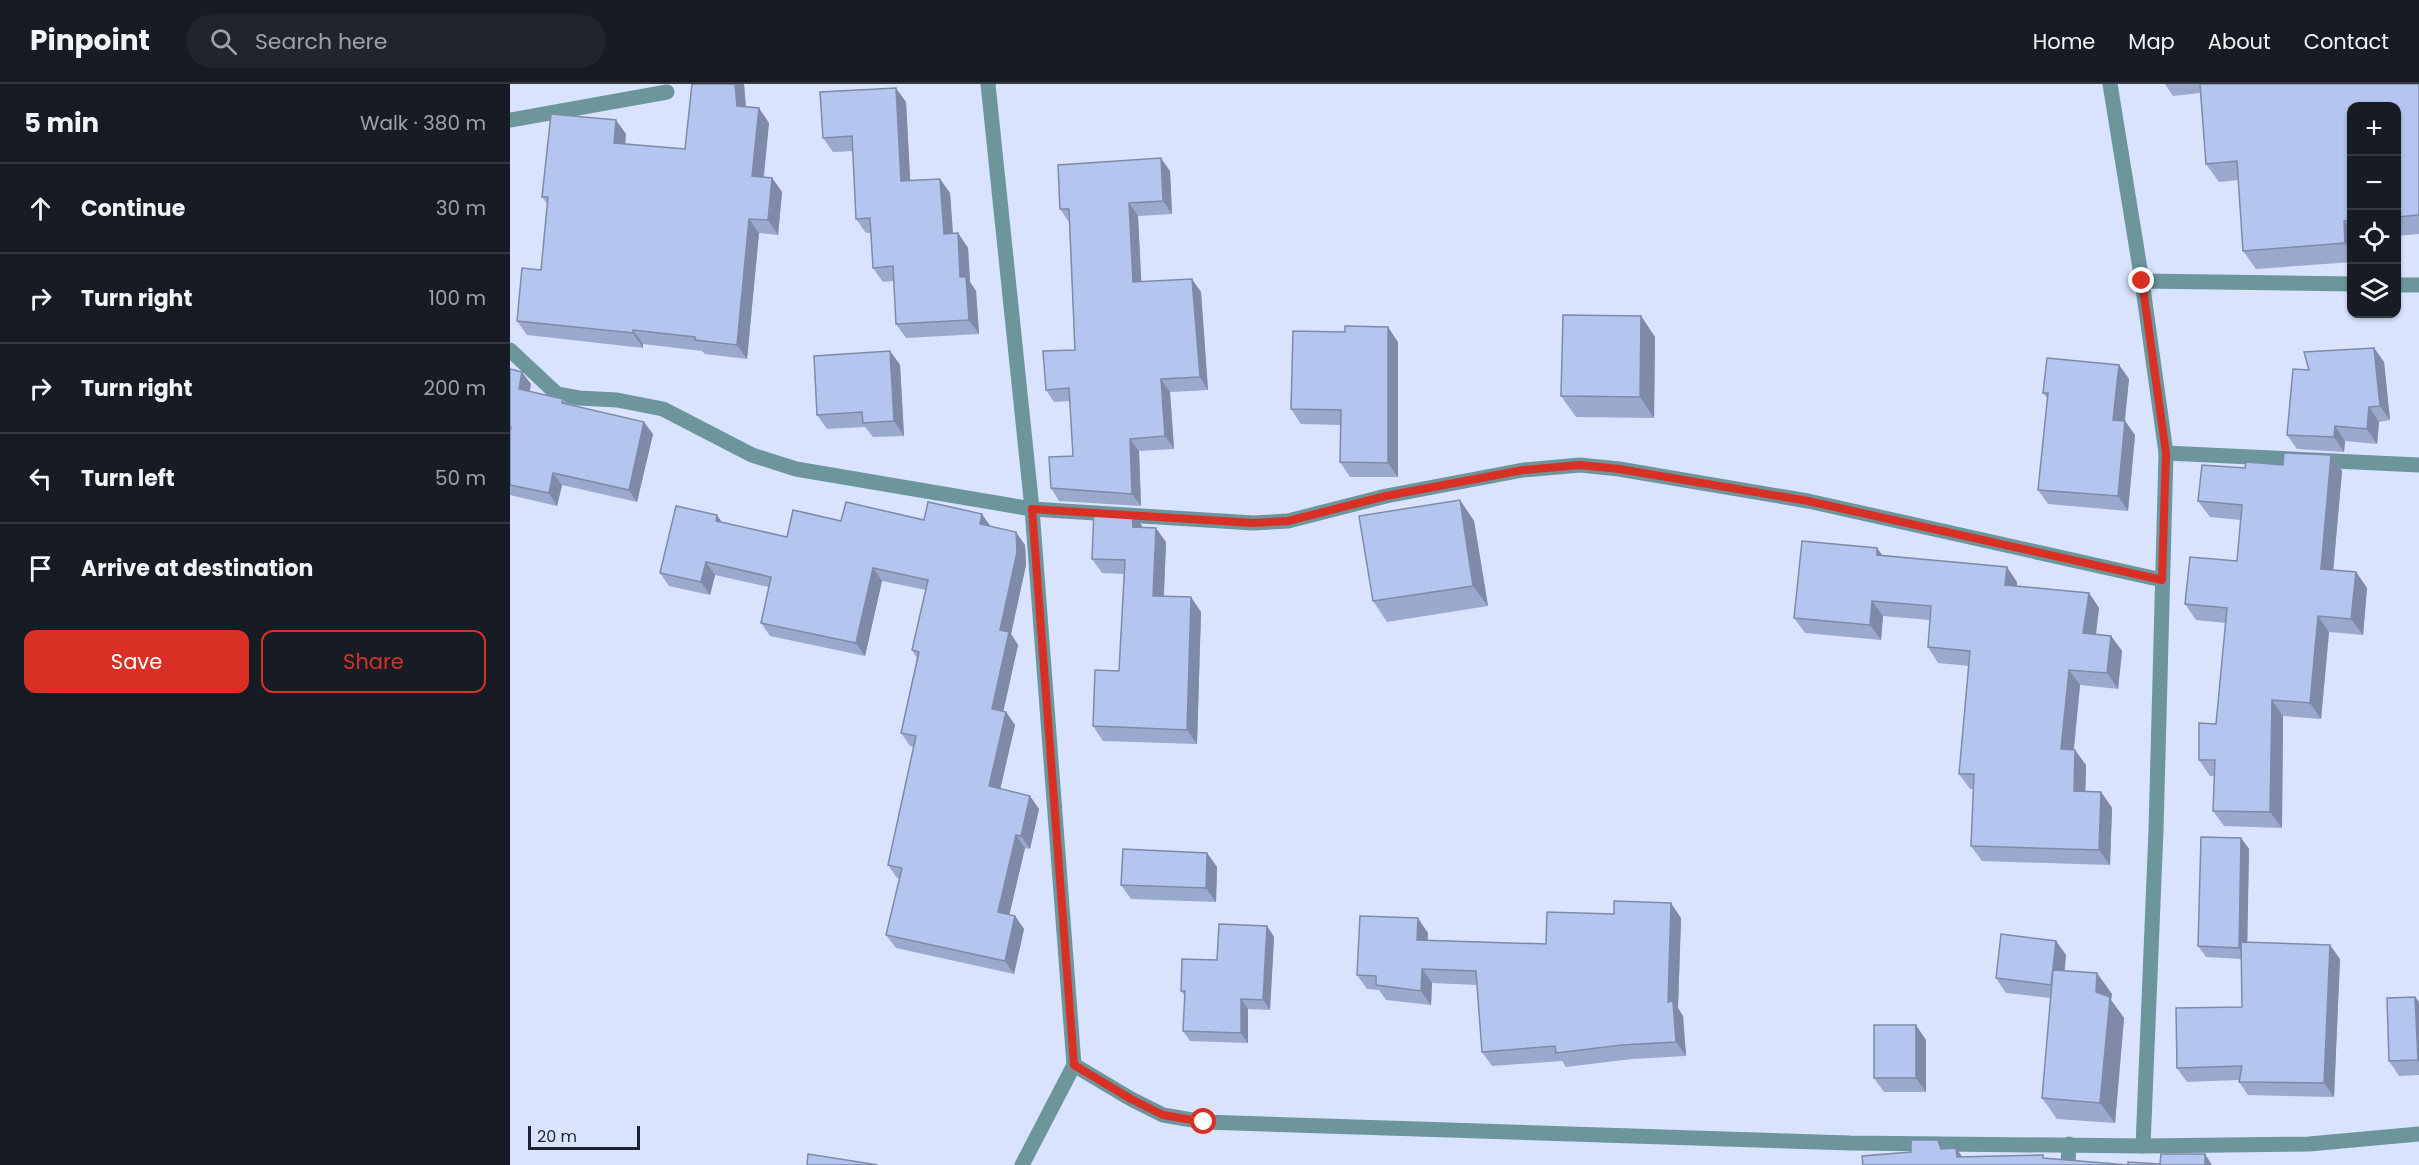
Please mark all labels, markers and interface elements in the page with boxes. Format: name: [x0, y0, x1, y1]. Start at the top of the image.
search box: [186, 14, 606, 68]
text: Pinpoint: [30, 21, 150, 60]
icon: search: [207, 25, 240, 58]
text: Search here: [255, 26, 387, 57]
text: Home: [2033, 27, 2095, 56]
text: Map: [2128, 27, 2175, 56]
text: About: [2208, 27, 2271, 56]
text: Contact: [2304, 27, 2389, 56]
map controls: [2347, 102, 2401, 318]
button: +: [2347, 102, 2401, 156]
text: 5 min: [24, 105, 99, 141]
text: Walk · 380 m: [360, 109, 486, 137]
button: −: [2347, 156, 2401, 210]
icon: ahead: [24, 192, 57, 225]
text: Continue: [81, 193, 185, 224]
text: 30 m: [436, 194, 486, 222]
button: locate: [2347, 210, 2401, 264]
button: layers: [2347, 264, 2401, 318]
route end: [2128, 267, 2154, 293]
icon: right: [24, 282, 57, 315]
text: Turn right: [81, 283, 192, 314]
text: 100 m: [429, 284, 486, 312]
icon: right: [24, 372, 57, 405]
text: Turn right: [81, 373, 192, 404]
text: 200 m: [423, 374, 486, 402]
icon: left: [24, 462, 57, 495]
text: Turn left: [81, 463, 175, 494]
text: 50 m: [435, 464, 486, 492]
icon: arrive: [24, 552, 57, 585]
text: Arrive at destination: [81, 553, 313, 584]
button: Save: [24, 630, 249, 693]
button: Share: [261, 630, 486, 693]
route start: [1190, 1108, 1216, 1134]
scale bar: [528, 1123, 640, 1150]
text: 20 m: [537, 1125, 577, 1148]

